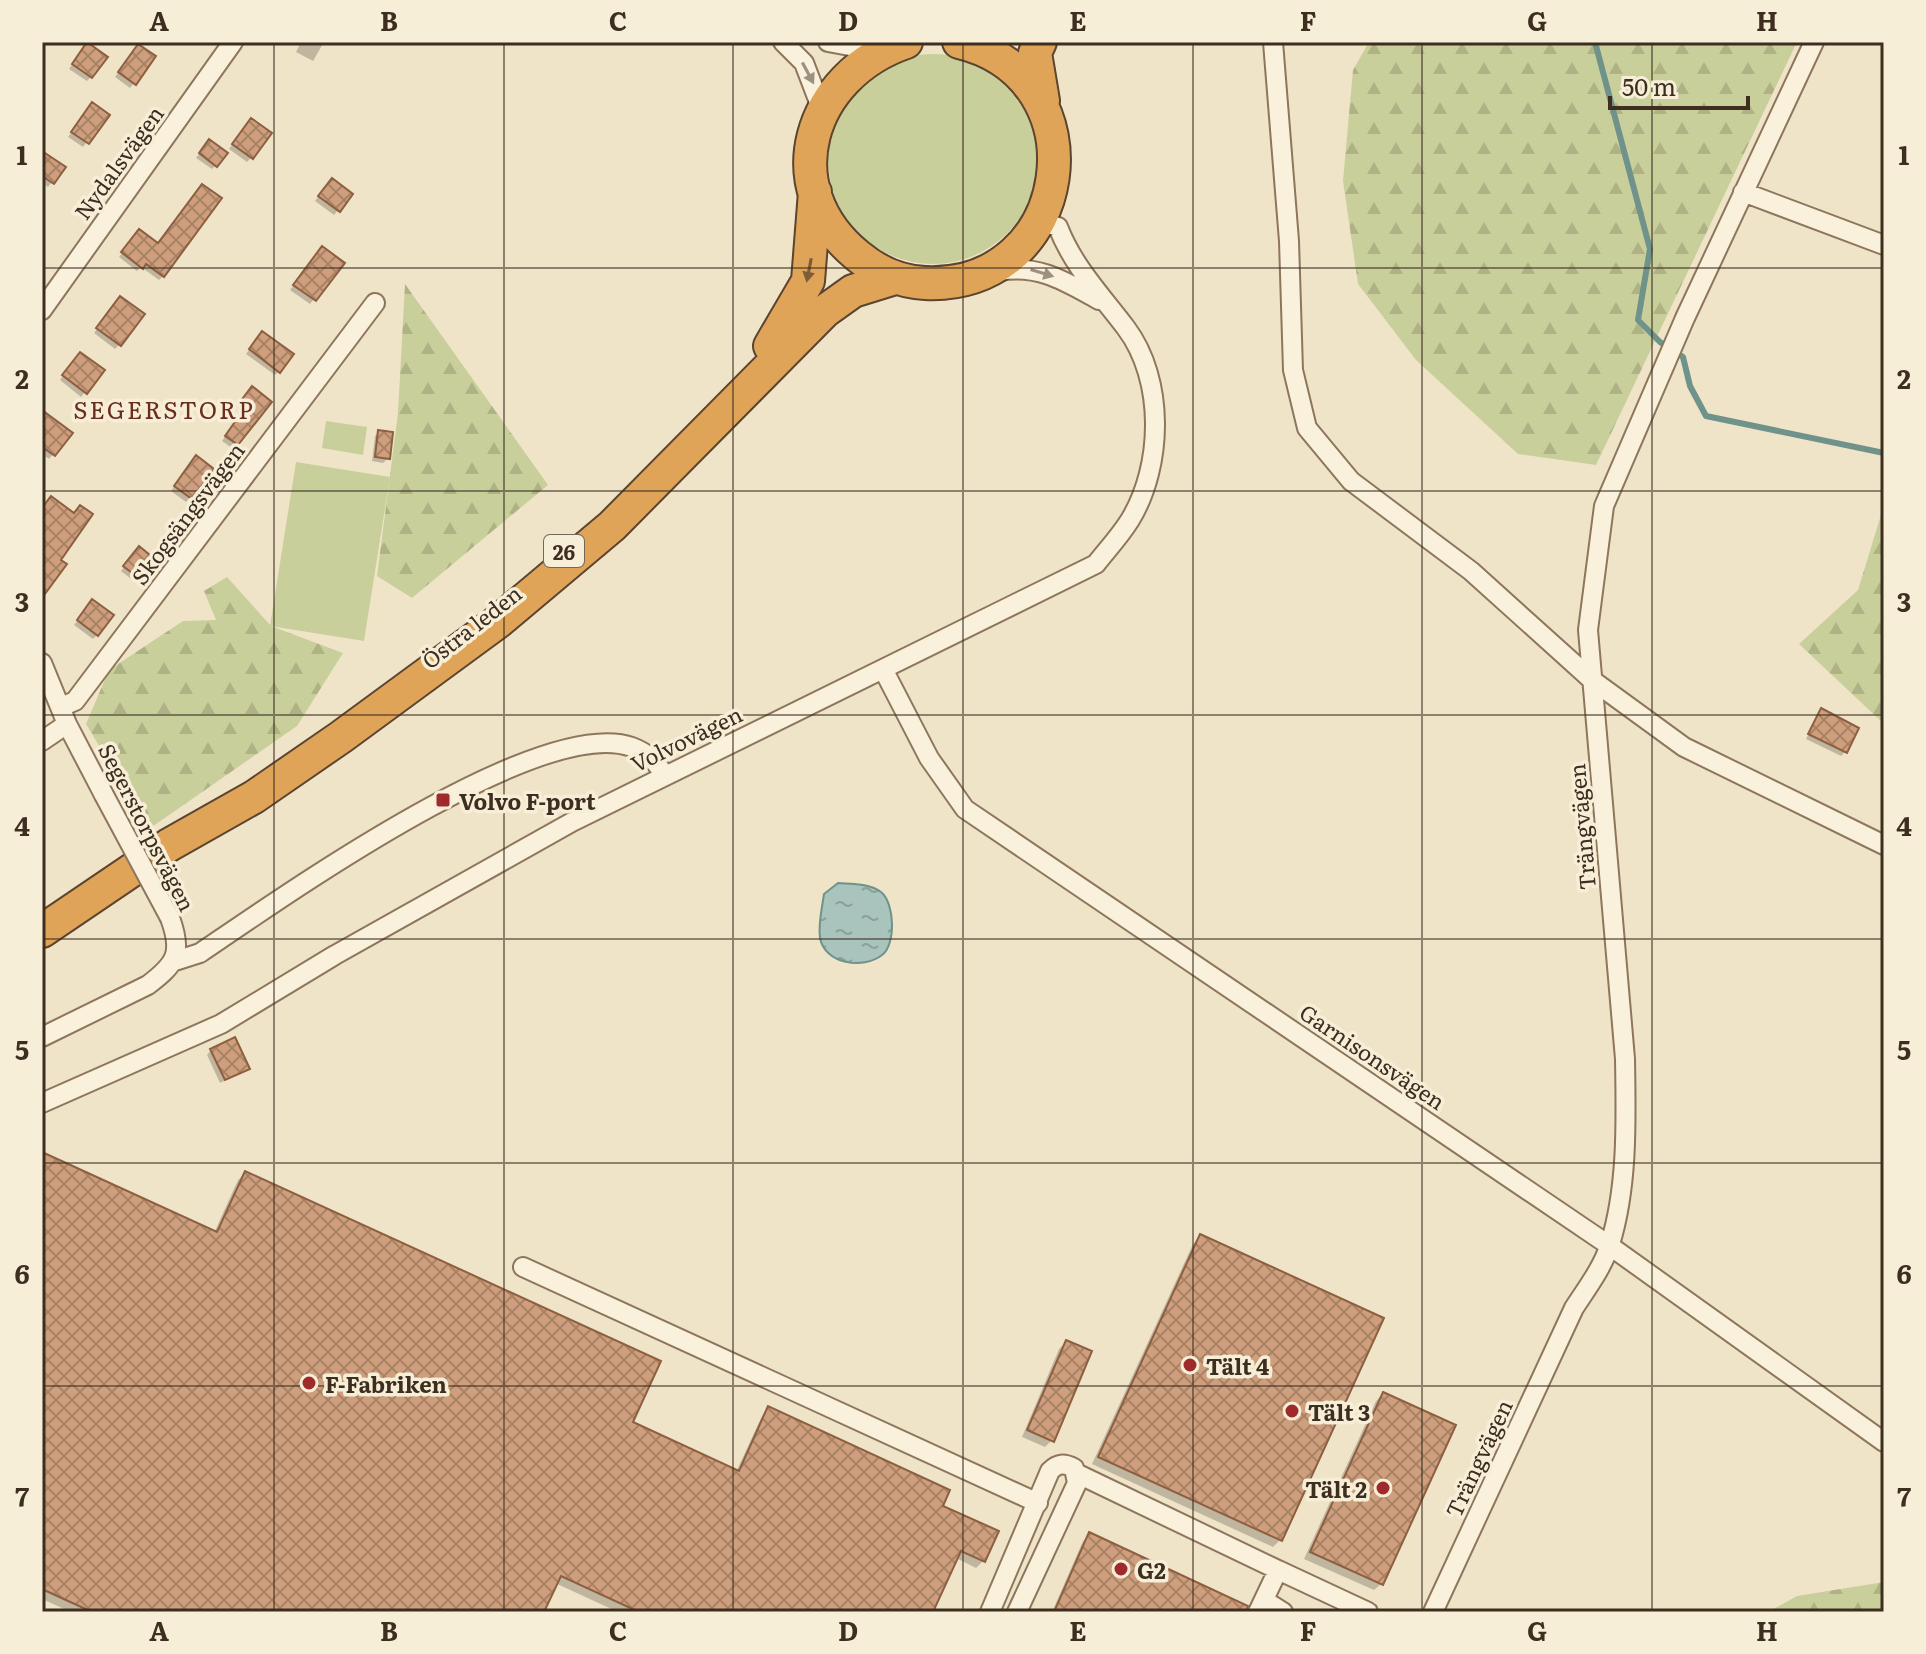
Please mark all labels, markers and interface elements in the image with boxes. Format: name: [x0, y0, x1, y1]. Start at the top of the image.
text: A: [149, 0, 169, 39]
text: B: [380, 0, 398, 39]
text: C: [609, 0, 627, 39]
text: D: [838, 0, 858, 39]
text: E: [1069, 0, 1087, 39]
text: F: [1300, 0, 1316, 39]
text: G: [1527, 0, 1547, 39]
text: H: [1756, 0, 1778, 39]
scale bar: [1610, 60, 1748, 110]
one-way arrow: [802, 61, 815, 84]
text: 50 m: [1622, 68, 1676, 103]
street label: Nydalsvägen: [65, 98, 171, 226]
text: 1: [17, 134, 28, 173]
text: 1: [1899, 134, 1910, 173]
one-way arrow: [803, 257, 815, 282]
one-way arrow: [1031, 267, 1055, 280]
text: 2: [15, 358, 29, 397]
text: 2: [1897, 358, 1911, 397]
district label: SEGERSTORP: [73, 391, 255, 426]
street label: Skogsängsvägen: [122, 435, 252, 591]
road number: 26: [544, 535, 584, 567]
street label: Östra leden: [414, 576, 528, 676]
text: 3: [15, 581, 29, 620]
text: 3: [1897, 581, 1911, 620]
street label: Volvovägen: [625, 697, 747, 779]
street label: Segerstorpsvägen: [91, 737, 205, 917]
street label: Trängvägen: [1559, 762, 1603, 892]
place label: Volvo F-port: [459, 784, 596, 817]
marker: Volvo F-port: [434, 791, 452, 809]
text: 4: [14, 805, 30, 844]
text: 4: [1896, 805, 1912, 844]
street label: Garnisonsvägen: [1294, 995, 1452, 1117]
text: 5: [15, 1029, 29, 1068]
text: 5: [1897, 1029, 1911, 1068]
text: 6: [14, 1253, 30, 1292]
text: 6: [1896, 1253, 1912, 1292]
place label: Tält 4: [1206, 1349, 1269, 1382]
marker: Tält 4: [1181, 1356, 1199, 1374]
place label: F-Fabriken: [325, 1367, 447, 1400]
marker: F-Fabriken: [300, 1374, 318, 1392]
street label: Trängvägen: [1436, 1394, 1520, 1522]
place label: Tält 3: [1308, 1395, 1370, 1428]
marker: Tält 3: [1283, 1402, 1301, 1420]
place label: Tält 2: [1305, 1472, 1367, 1505]
text: 7: [15, 1476, 29, 1515]
text: 7: [1897, 1476, 1911, 1515]
marker: Tält 2: [1374, 1479, 1392, 1497]
place label: G2: [1137, 1553, 1166, 1586]
marker: G2: [1112, 1560, 1130, 1578]
text: A: [149, 1610, 169, 1649]
text: B: [380, 1610, 398, 1649]
text: C: [609, 1610, 627, 1649]
text: D: [838, 1610, 858, 1649]
text: E: [1069, 1610, 1087, 1649]
text: F: [1300, 1610, 1316, 1649]
text: G: [1527, 1610, 1547, 1649]
text: H: [1756, 1610, 1778, 1649]

